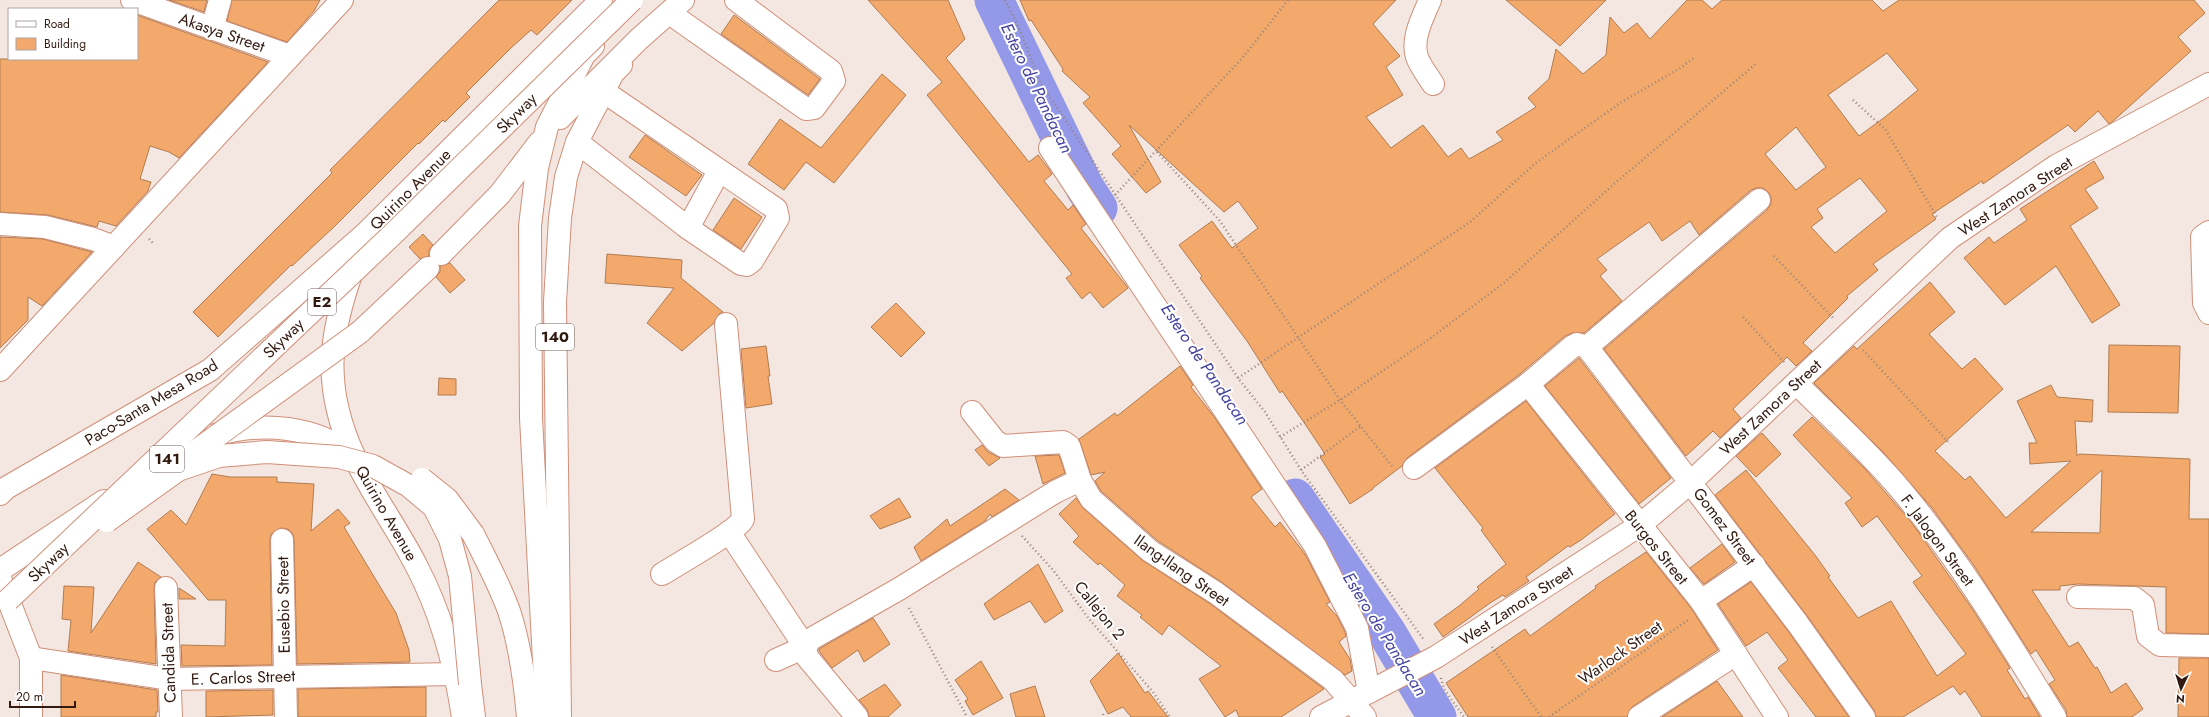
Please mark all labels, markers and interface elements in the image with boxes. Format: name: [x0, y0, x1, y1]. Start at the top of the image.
street label: Akasya Street: [176, 7, 268, 58]
legend: [8, 8, 138, 60]
text: Road: [44, 15, 70, 33]
water label: Estero de Pandacan: [995, 19, 1079, 157]
text: Building: [44, 35, 86, 53]
street label: Skyway: [491, 87, 543, 139]
street label: Quirino Avenue: [365, 144, 456, 235]
street label: West Zamora Street: [1954, 151, 2077, 242]
road number: E2: [308, 289, 336, 315]
water label: Estero de Pandacan: [1155, 298, 1255, 430]
street label: Skyway: [258, 312, 310, 364]
road number: 140: [536, 324, 574, 350]
street label: Paco-Santa Mesa Road: [80, 354, 222, 451]
street label: West Zamora Street: [1714, 354, 1826, 461]
road number: 141: [150, 446, 184, 472]
street label: Quirino Avenue: [350, 461, 423, 565]
street label: Gomez Street: [1688, 483, 1762, 570]
street label: F. Jalogon Street: [1895, 490, 1980, 591]
street label: Burgos Street: [1619, 505, 1694, 590]
street label: Ilang-Ilang Street: [1129, 529, 1234, 612]
street label: Skyway: [23, 536, 75, 588]
street label: Eusebio Street: [271, 556, 296, 654]
street label: West Zamora Street: [1455, 560, 1578, 651]
water label: Estero de Pandacan: [1337, 567, 1433, 701]
street label: Callejon 2: [1069, 576, 1130, 644]
street label: Candida Street: [155, 602, 182, 703]
street label: Warlock Street: [1574, 615, 1667, 690]
street label: E. Carlos Street: [190, 664, 296, 691]
north arrow: [2161, 669, 2201, 709]
scale bar: [10, 683, 75, 709]
text: 20 m: [16, 688, 43, 706]
text: N: [2175, 691, 2185, 707]

